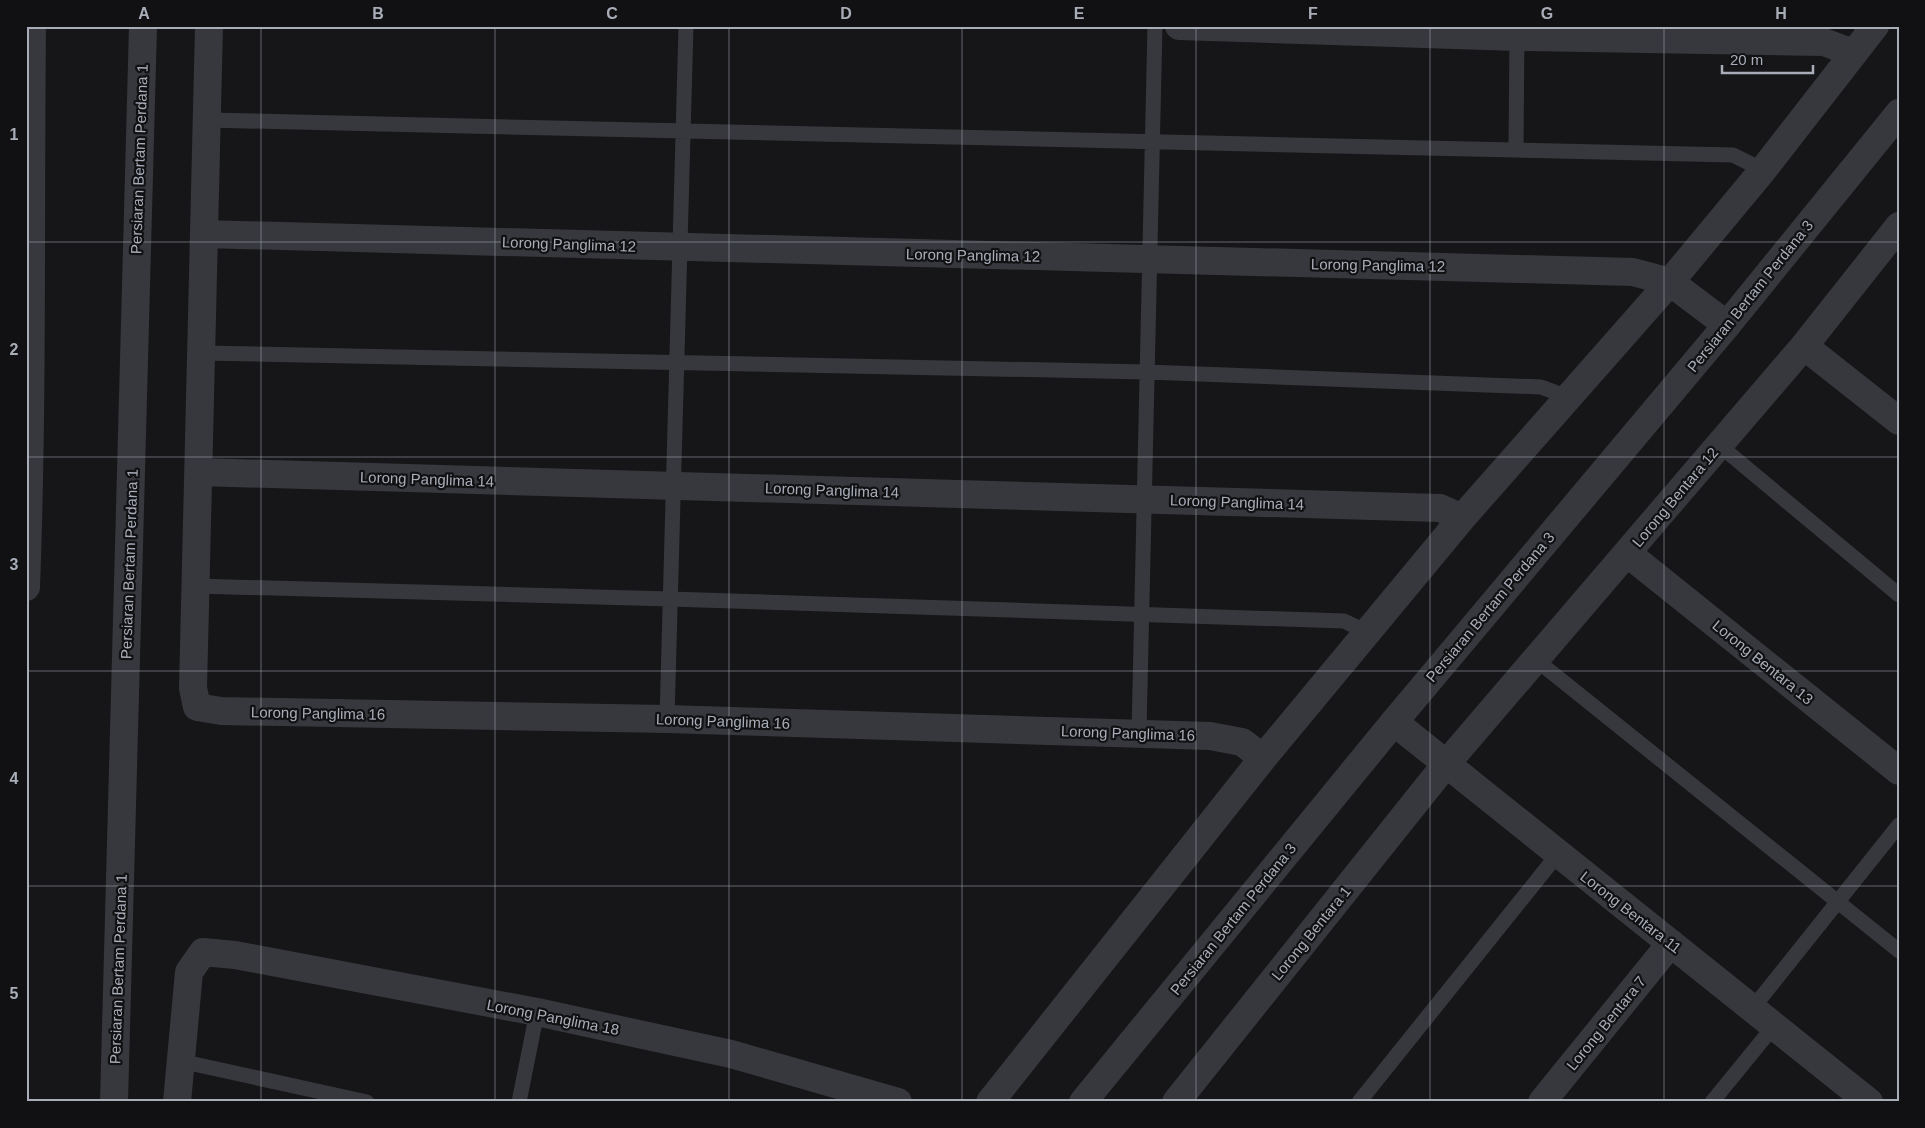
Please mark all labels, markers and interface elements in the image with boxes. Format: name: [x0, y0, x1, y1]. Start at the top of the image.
text: A: [138, 5, 150, 22]
text: B: [372, 5, 384, 22]
text: C: [606, 5, 618, 22]
text: D: [840, 5, 852, 22]
text: E: [1074, 5, 1085, 22]
text: F: [1308, 5, 1318, 22]
text: G: [1541, 5, 1553, 22]
text: H: [1775, 5, 1787, 22]
scale bar: [1722, 42, 1814, 74]
text: 20 m: [1730, 51, 1763, 68]
street label: Persiaran Bertam Perdana 1: [127, 64, 151, 254]
text: 1: [10, 126, 19, 143]
street label: Persiaran Bertam Perdana 3: [1684, 217, 1816, 375]
street label: Lorong Panglima 12: [502, 233, 636, 255]
street label: Lorong Panglima 12: [906, 245, 1040, 265]
street label: Lorong Panglima 12: [1311, 255, 1445, 275]
text: 2: [10, 341, 19, 358]
street label: Lorong Bentara 12: [1629, 444, 1721, 550]
street label: Lorong Panglima 14: [360, 468, 494, 490]
street label: Persiaran Bertam Perdana 1: [117, 469, 141, 659]
street label: Lorong Panglima 14: [765, 479, 899, 501]
street label: Lorong Panglima 14: [1170, 491, 1304, 513]
street label: Persiaran Bertam Perdana 3: [1422, 529, 1558, 685]
text: 3: [10, 556, 19, 573]
street label: Lorong Bentara 13: [1709, 616, 1817, 708]
street label: Lorong Panglima 16: [251, 703, 385, 723]
street label: Lorong Panglima 16: [656, 710, 790, 732]
street label: Lorong Panglima 16: [1061, 722, 1195, 744]
text: 4: [10, 770, 19, 787]
street label: Persiaran Bertam Perdana 3: [1167, 840, 1299, 998]
street label: Lorong Bentara 11: [1577, 867, 1685, 957]
street label: Persiaran Bertam Perdana 1: [106, 874, 130, 1064]
street label: Lorong Bentara 1: [1268, 883, 1354, 983]
street label: Lorong Bentara 7: [1563, 973, 1649, 1073]
text: 5: [10, 985, 19, 1002]
street label: Lorong Panglima 18: [485, 996, 621, 1038]

